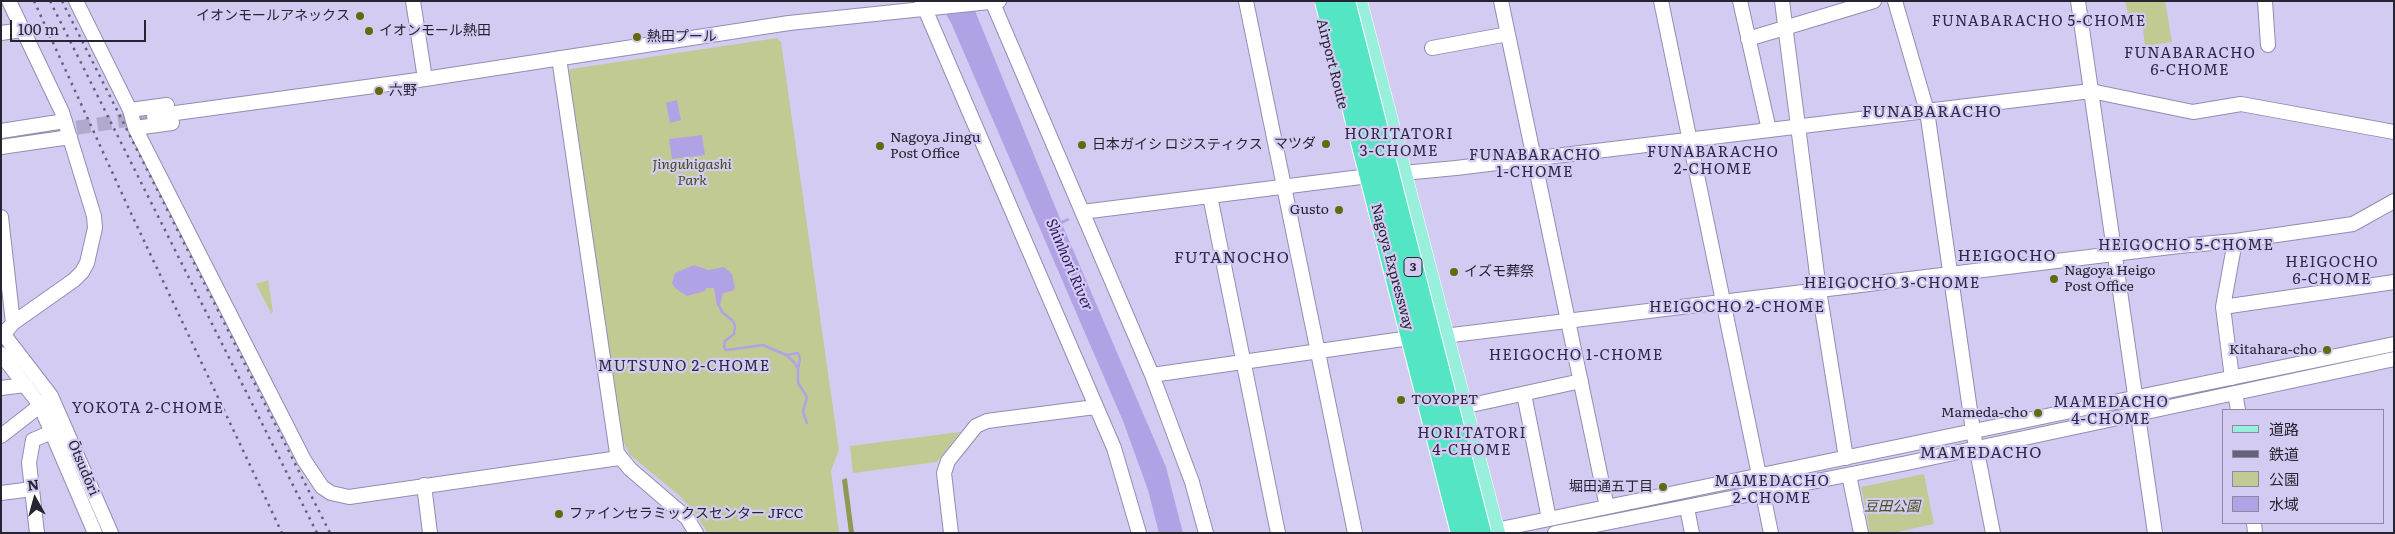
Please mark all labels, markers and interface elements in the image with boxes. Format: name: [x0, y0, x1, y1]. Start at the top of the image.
place label: イオンモールアネックス: [196, 8, 350, 24]
scale bar: [12, 10, 149, 42]
marker: イオンモールアネックス: [354, 10, 366, 22]
district label: FUNABARACHO 5-CHOME: [1929, 13, 2149, 31]
text: 100 m: [18, 17, 59, 40]
street label: Airport Route: [1313, 17, 1351, 111]
place label: イオンモール熱田: [379, 23, 491, 39]
marker: イオンモール熱田: [363, 25, 375, 37]
place label: 熱田プール: [647, 29, 717, 45]
marker: 熱田プール: [631, 31, 643, 43]
district label: FUNABARACHO 6-CHOME: [2123, 45, 2257, 80]
place label: 六野: [389, 83, 417, 99]
marker: 六野: [373, 85, 385, 97]
district label: FUNABARACHO: [1861, 102, 2003, 122]
district label: HORITATORI 3-CHOME: [1343, 126, 1455, 161]
place label: Nagoya Jingu Post Office: [890, 130, 981, 162]
place label: マツダ: [1274, 136, 1316, 152]
place label: 日本ガイシ ロジスティクス: [1092, 137, 1263, 153]
marker: マツダ: [1320, 138, 1332, 150]
marker: 日本ガイシ ロジスティクス: [1076, 139, 1088, 151]
marker: Nagoya Jingu Post Office: [874, 140, 886, 152]
district label: FUNABARACHO 2-CHOME: [1646, 144, 1780, 179]
district label: FUNABARACHO 1-CHOME: [1468, 147, 1602, 182]
park label: Jinguhigashi Park: [652, 157, 732, 190]
place label: Gusto: [1290, 202, 1329, 218]
street label: Nagoya Expressway: [1367, 202, 1417, 332]
marker: Gusto: [1333, 204, 1345, 216]
water label: Shinhori River: [1042, 216, 1096, 314]
district label: HEIGOCHO 5-CHOME: [2096, 237, 2276, 255]
district label: HEIGOCHO: [1956, 246, 2058, 266]
district label: FUTANOCHO: [1173, 248, 1291, 268]
district label: HEIGOCHO 6-CHOME: [2284, 254, 2380, 289]
road number: 3: [1404, 258, 1422, 276]
place label: Nagoya Heigo Post Office: [2064, 263, 2156, 296]
place label: イズモ葬祭: [1464, 264, 1534, 280]
marker: イズモ葬祭: [1448, 266, 1460, 278]
marker: Nagoya Heigo Post Office: [2048, 273, 2060, 285]
district label: HEIGOCHO 3-CHOME: [1802, 275, 1982, 293]
district label: HEIGOCHO 2-CHOME: [1647, 299, 1827, 317]
place label: Kitahara-cho: [2229, 342, 2317, 358]
marker: Kitahara-cho: [2321, 344, 2333, 356]
district label: HEIGOCHO 1-CHOME: [1487, 347, 1665, 365]
district label: MUTSUNO 2-CHOME: [596, 358, 772, 376]
place label: TOYOPET: [1411, 392, 1478, 408]
marker: TOYOPET: [1395, 394, 1407, 406]
district label: MAMEDACHO 4-CHOME: [2052, 394, 2170, 429]
district label: YOKOTA 2-CHOME: [70, 400, 226, 418]
place label: Mameda-cho: [1941, 405, 2028, 421]
marker: Mameda-cho: [2032, 407, 2044, 419]
legend: [2222, 409, 2385, 524]
text: 道路: [2269, 417, 2299, 440]
district label: HORITATORI 4-CHOME: [1416, 425, 1528, 460]
street label: Ōtsudōri: [64, 438, 102, 498]
text: 鉄道: [2269, 442, 2299, 465]
district label: MAMEDACHO: [1919, 443, 2043, 463]
text: 公園: [2269, 467, 2299, 490]
text: N: [26, 473, 40, 495]
district label: MAMEDACHO 2-CHOME: [1713, 473, 1831, 508]
north arrow: [10, 474, 60, 524]
place label: 堀田通五丁目: [1569, 479, 1653, 495]
marker: 堀田通五丁目: [1657, 481, 1669, 493]
text: 水域: [2269, 492, 2299, 515]
park label: 豆田公園: [1864, 499, 1920, 515]
place label: ファインセラミックスセンター JFCC: [569, 506, 803, 522]
marker: ファインセラミックスセンター JFCC: [553, 508, 565, 520]

